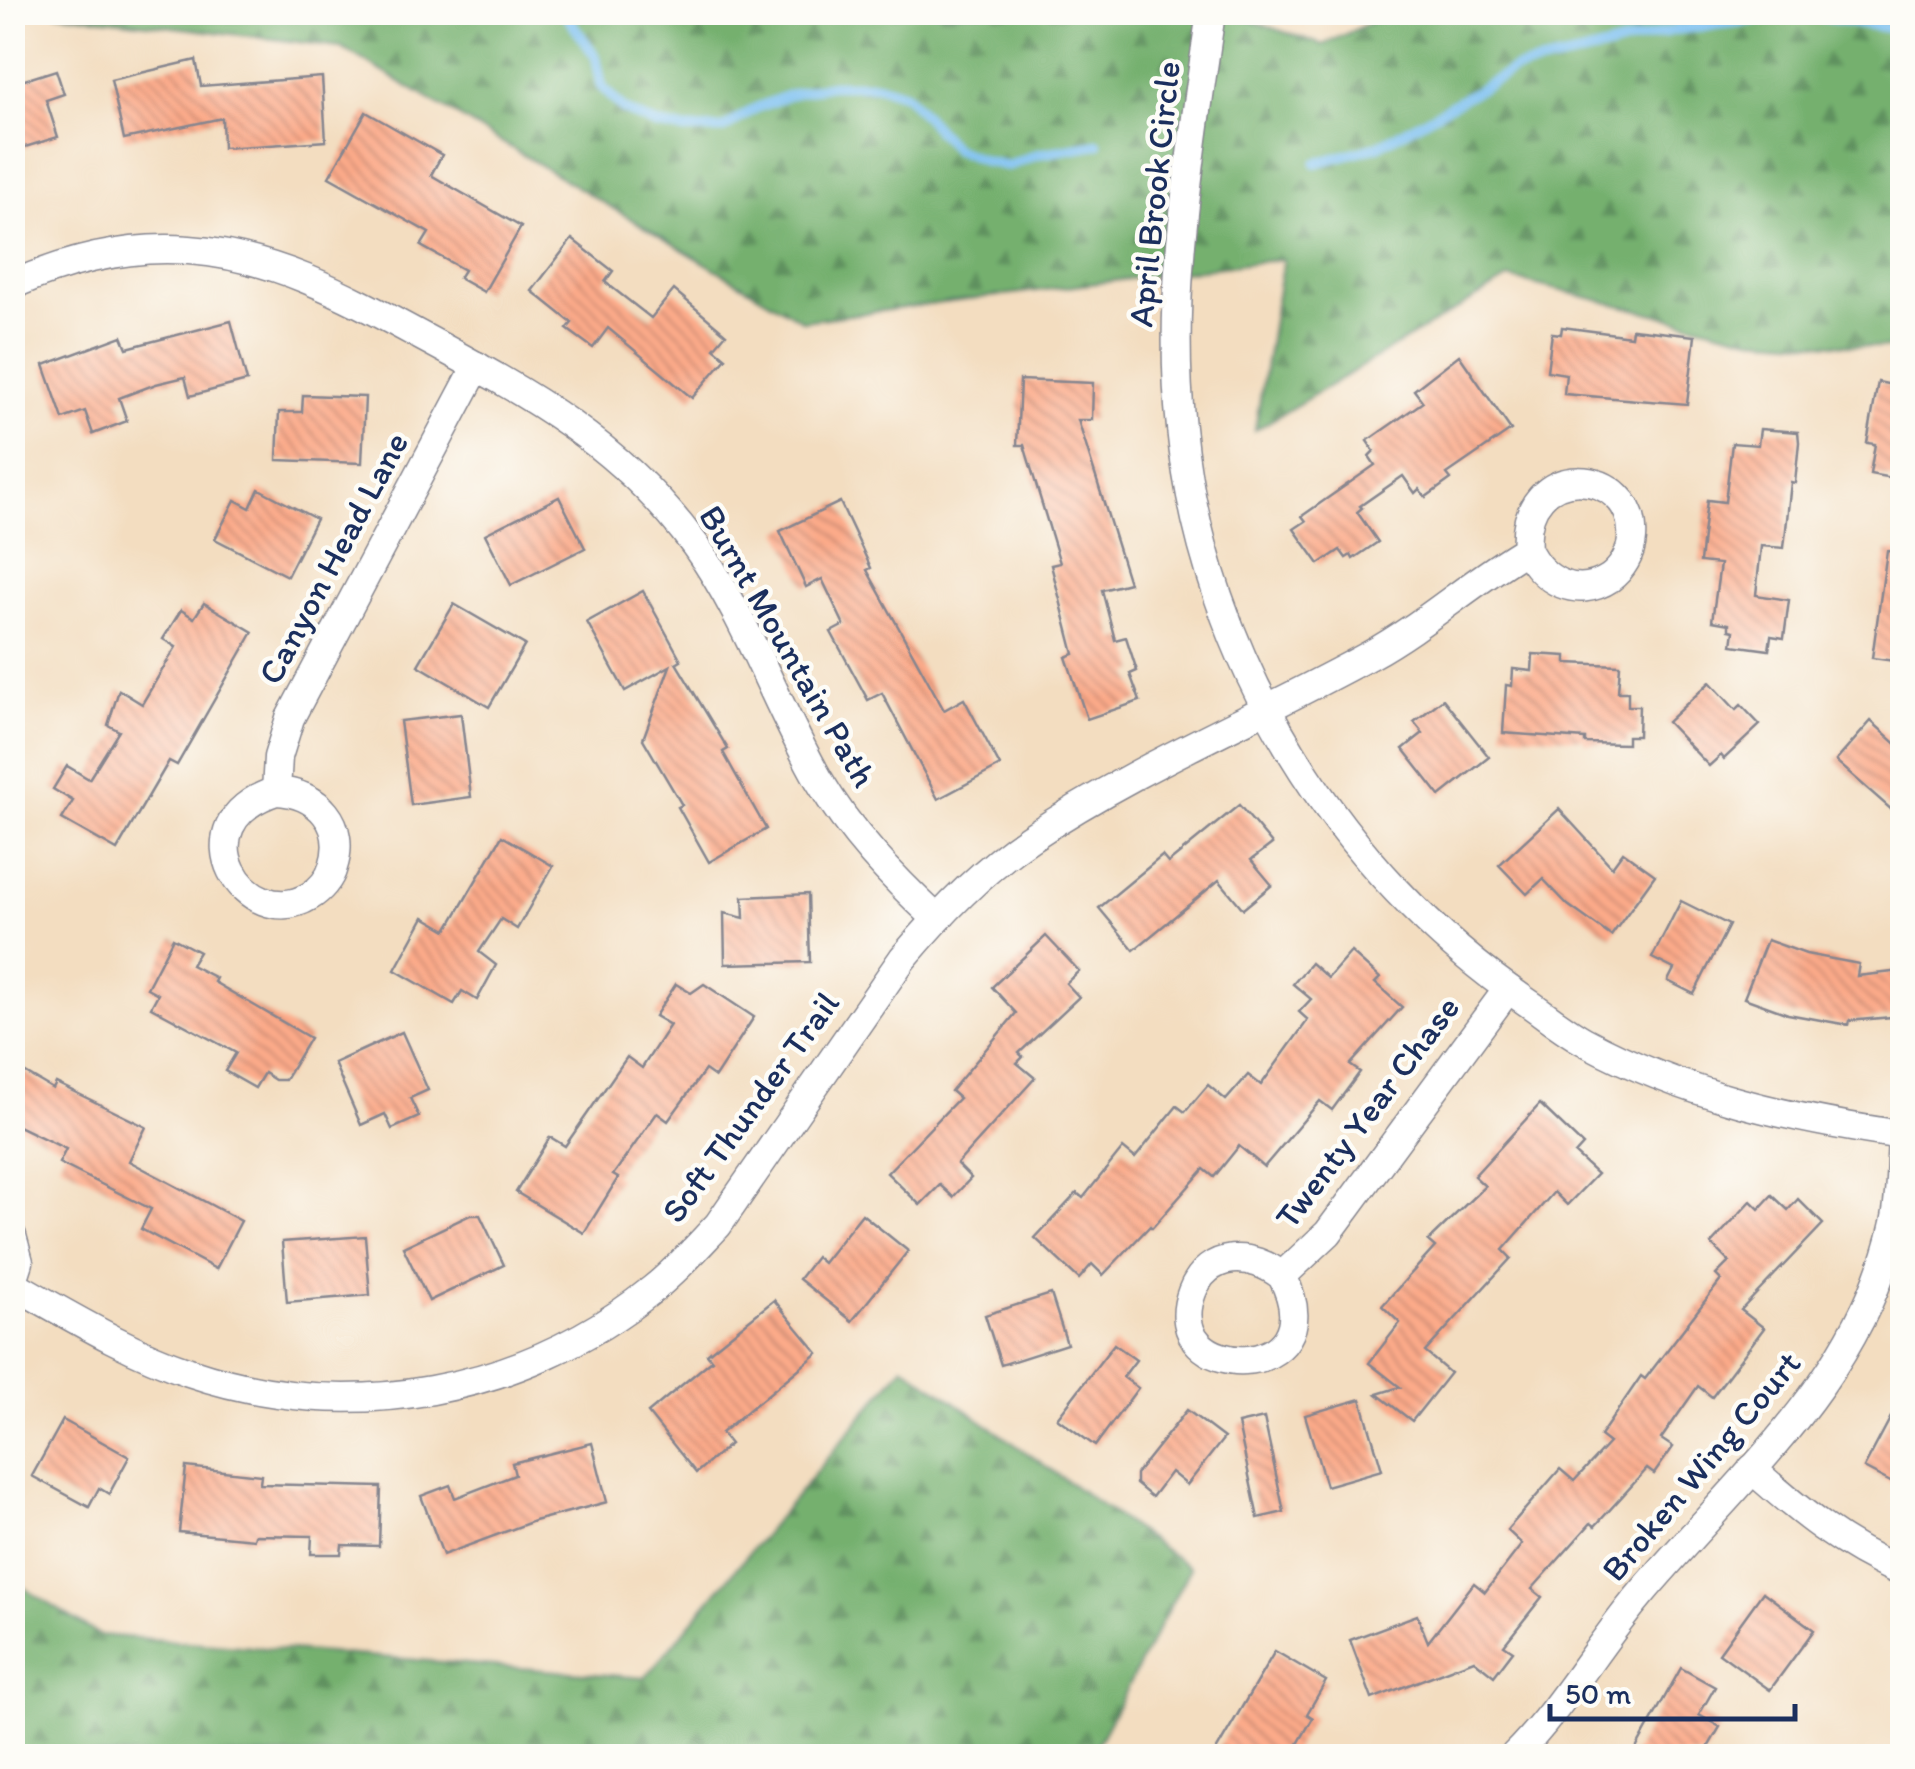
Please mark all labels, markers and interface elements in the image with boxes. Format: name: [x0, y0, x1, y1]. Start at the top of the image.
street label: April Brook Circle: [1119, 59, 1189, 329]
street label: Canyon Head Lane: [249, 425, 417, 691]
street label: Burnt Mountain Path: [690, 498, 886, 794]
street label: Soft Thunder Trail: [652, 983, 848, 1231]
street label: Twenty Year Chase: [1266, 987, 1468, 1237]
street label: Broken Wing Court: [1593, 1342, 1809, 1590]
scale bar: [1550, 1659, 1795, 1721]
text: 50 m: [1565, 1675, 1631, 1712]

